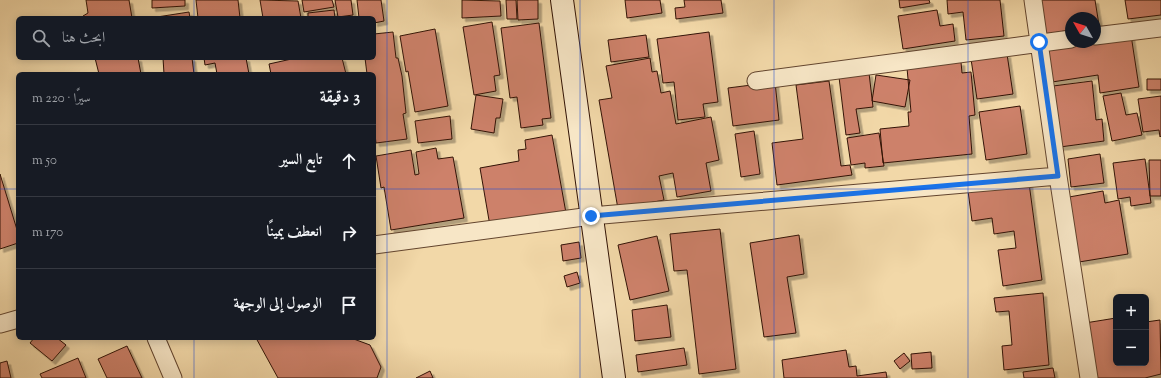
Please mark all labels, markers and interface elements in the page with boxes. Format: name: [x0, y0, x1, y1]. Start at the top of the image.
north arrow: [1065, 12, 1101, 48]
search box: [16, 16, 376, 60]
icon: search: [30, 27, 52, 49]
text: ابحث هنا: [62, 28, 105, 49]
route start: [1030, 33, 1048, 51]
text: 3 دقيقة: [320, 86, 360, 110]
text: سيرًا · 220 m: [32, 90, 91, 108]
text: تابع السير: [280, 150, 322, 171]
icon: ahead: [338, 150, 360, 172]
text: 50 m: [32, 152, 57, 170]
route end: [582, 207, 600, 225]
text: انعطف يمينًا: [267, 222, 322, 243]
icon: right: [338, 222, 360, 244]
text: 170 m: [32, 224, 63, 242]
text: الوصول إلى الوجهة: [233, 294, 322, 315]
icon: arrive: [338, 294, 360, 316]
map controls: [1113, 294, 1149, 366]
button: +: [1113, 294, 1149, 330]
button: −: [1113, 330, 1149, 366]

